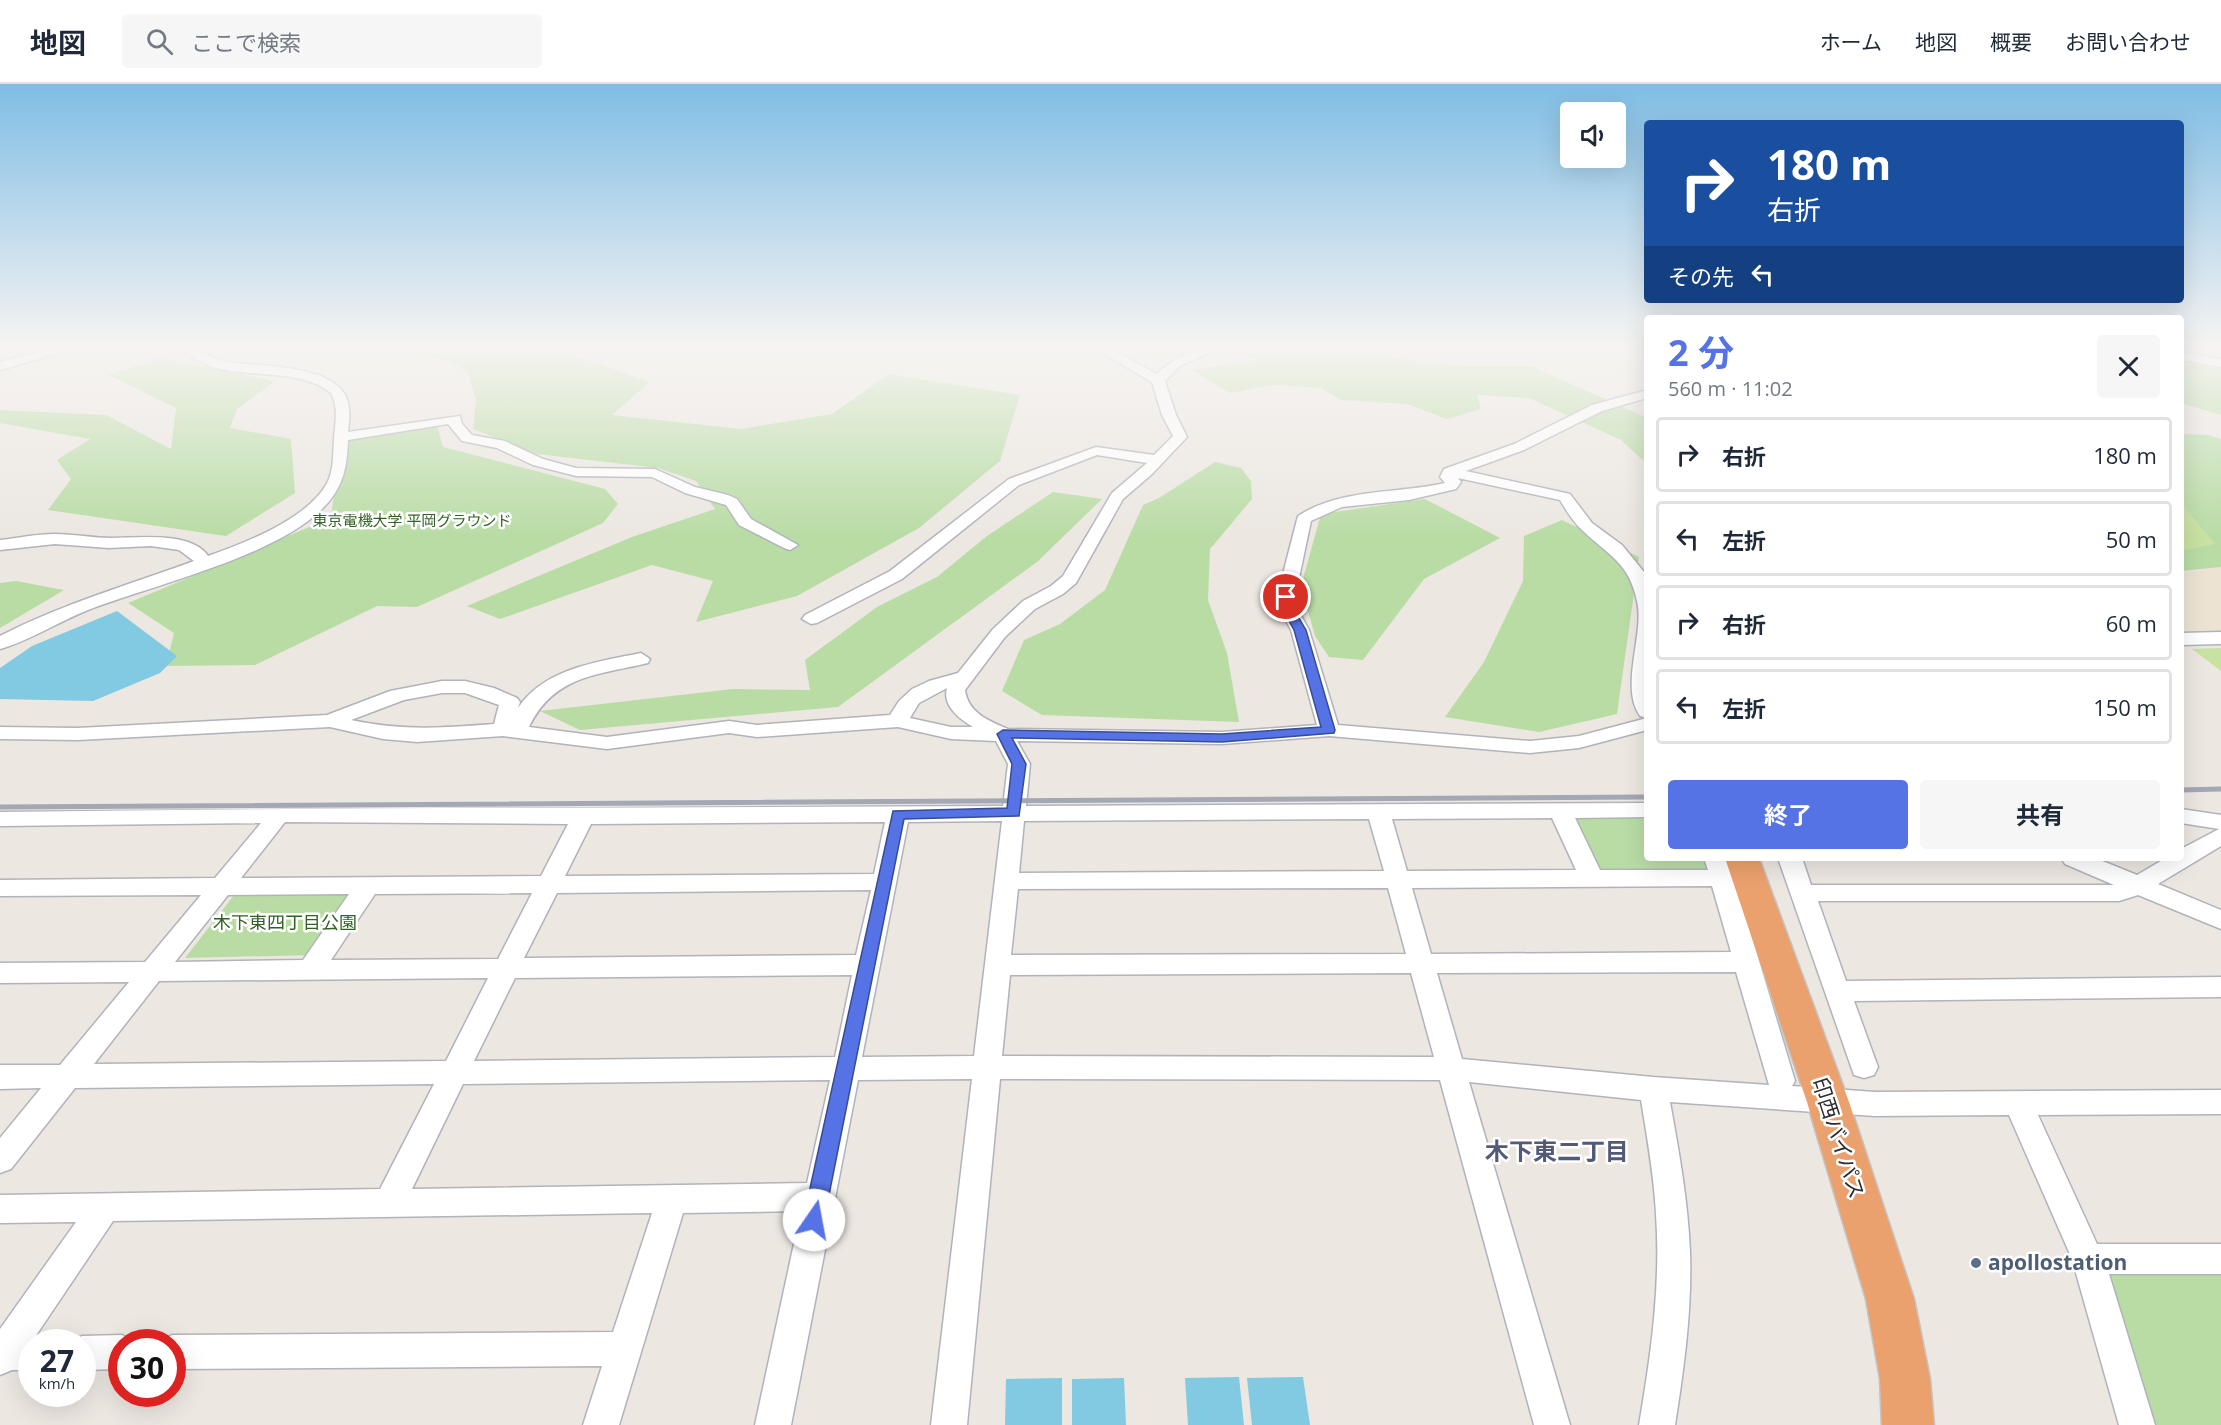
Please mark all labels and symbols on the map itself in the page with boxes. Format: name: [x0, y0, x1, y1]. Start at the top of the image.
park label: 東京電機大学 平岡グラウンド: [313, 510, 511, 530]
pin: [1260, 571, 1311, 622]
park label: 木下東四丁目公園: [213, 910, 357, 934]
street label: 印西バイパス: [1806, 1074, 1872, 1202]
district label: 木下東二丁目: [1485, 1134, 1629, 1167]
position arrow: [782, 1188, 846, 1252]
place label: apollostation: [1988, 1248, 2127, 1276]
marker: apollostation: [1969, 1256, 1983, 1270]
speed limit sign: 30: [108, 1329, 186, 1407]

